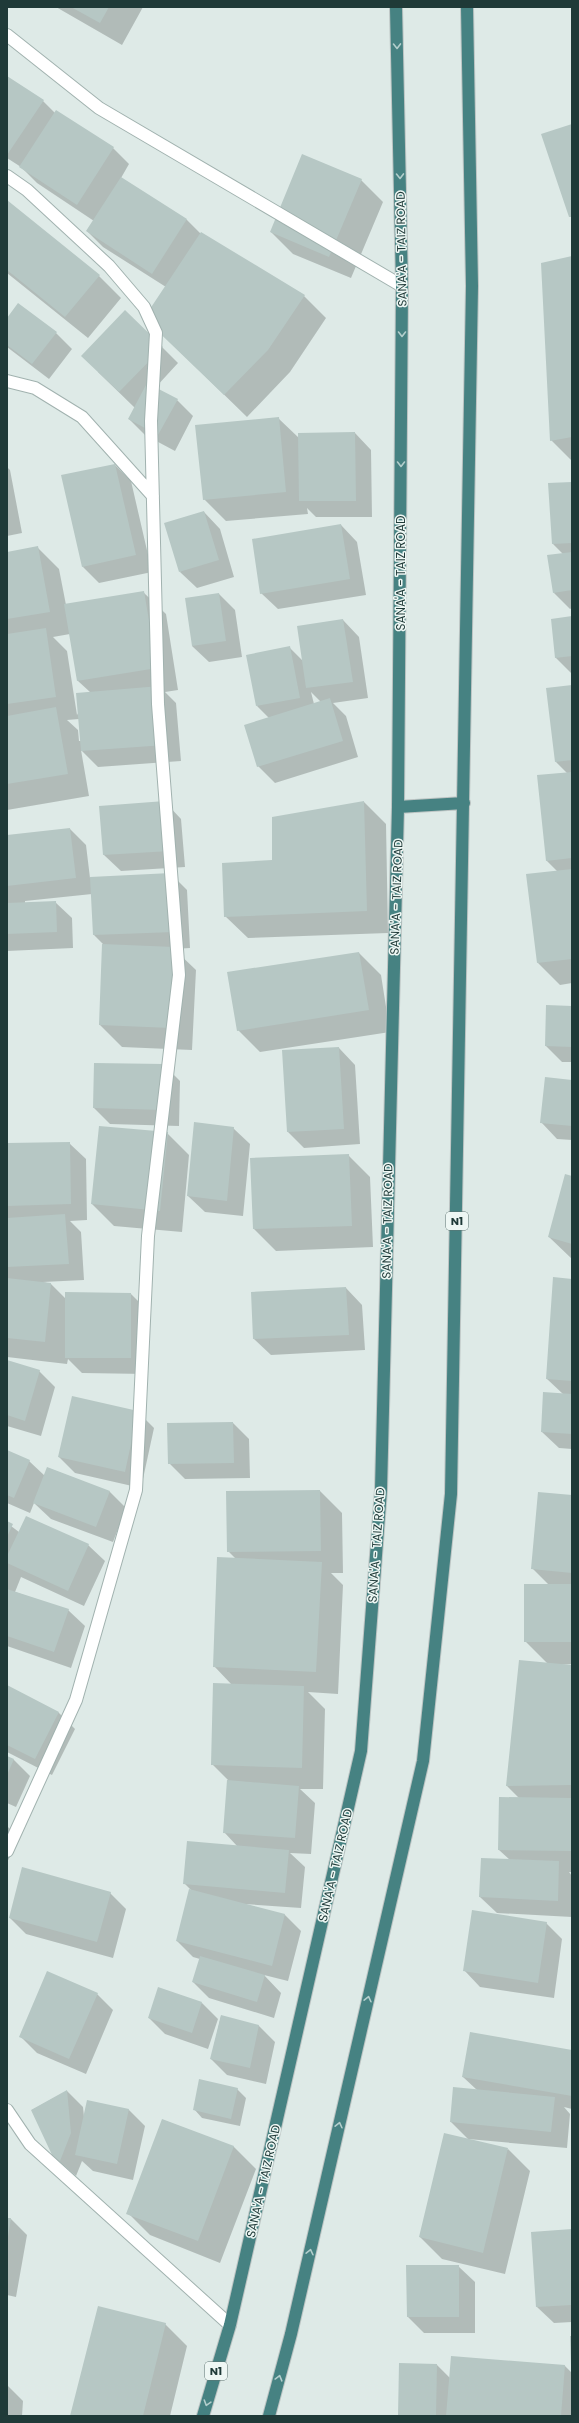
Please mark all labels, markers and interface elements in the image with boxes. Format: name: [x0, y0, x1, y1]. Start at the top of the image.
one-way arrow: [393, 43, 401, 49]
one-way arrow: [395, 173, 404, 179]
street label: SANA'A - TAIZ ROAD: [391, 191, 411, 307]
one-way arrow: [397, 331, 406, 337]
one-way arrow: [397, 461, 405, 467]
street label: SANA'A - TAIZ ROAD: [392, 515, 409, 631]
street label: SANA'A - TAIZ ROAD: [385, 839, 407, 955]
street label: SANA'A - TAIZ ROAD: [377, 1163, 397, 1279]
road number: N1: [446, 1212, 468, 1230]
street label: SANA'A - TAIZ ROAD: [364, 1487, 388, 1603]
street label: SANA'A - TAIZ ROAD: [314, 1807, 356, 1923]
one-way arrow: [364, 1996, 372, 2002]
one-way arrow: [334, 2122, 343, 2129]
street label: SANA'A - TAIZ ROAD: [242, 2123, 284, 2239]
one-way arrow: [305, 2249, 314, 2256]
road number: N1: [205, 2362, 227, 2380]
one-way arrow: [274, 2375, 283, 2382]
one-way arrow: [203, 2399, 212, 2406]

